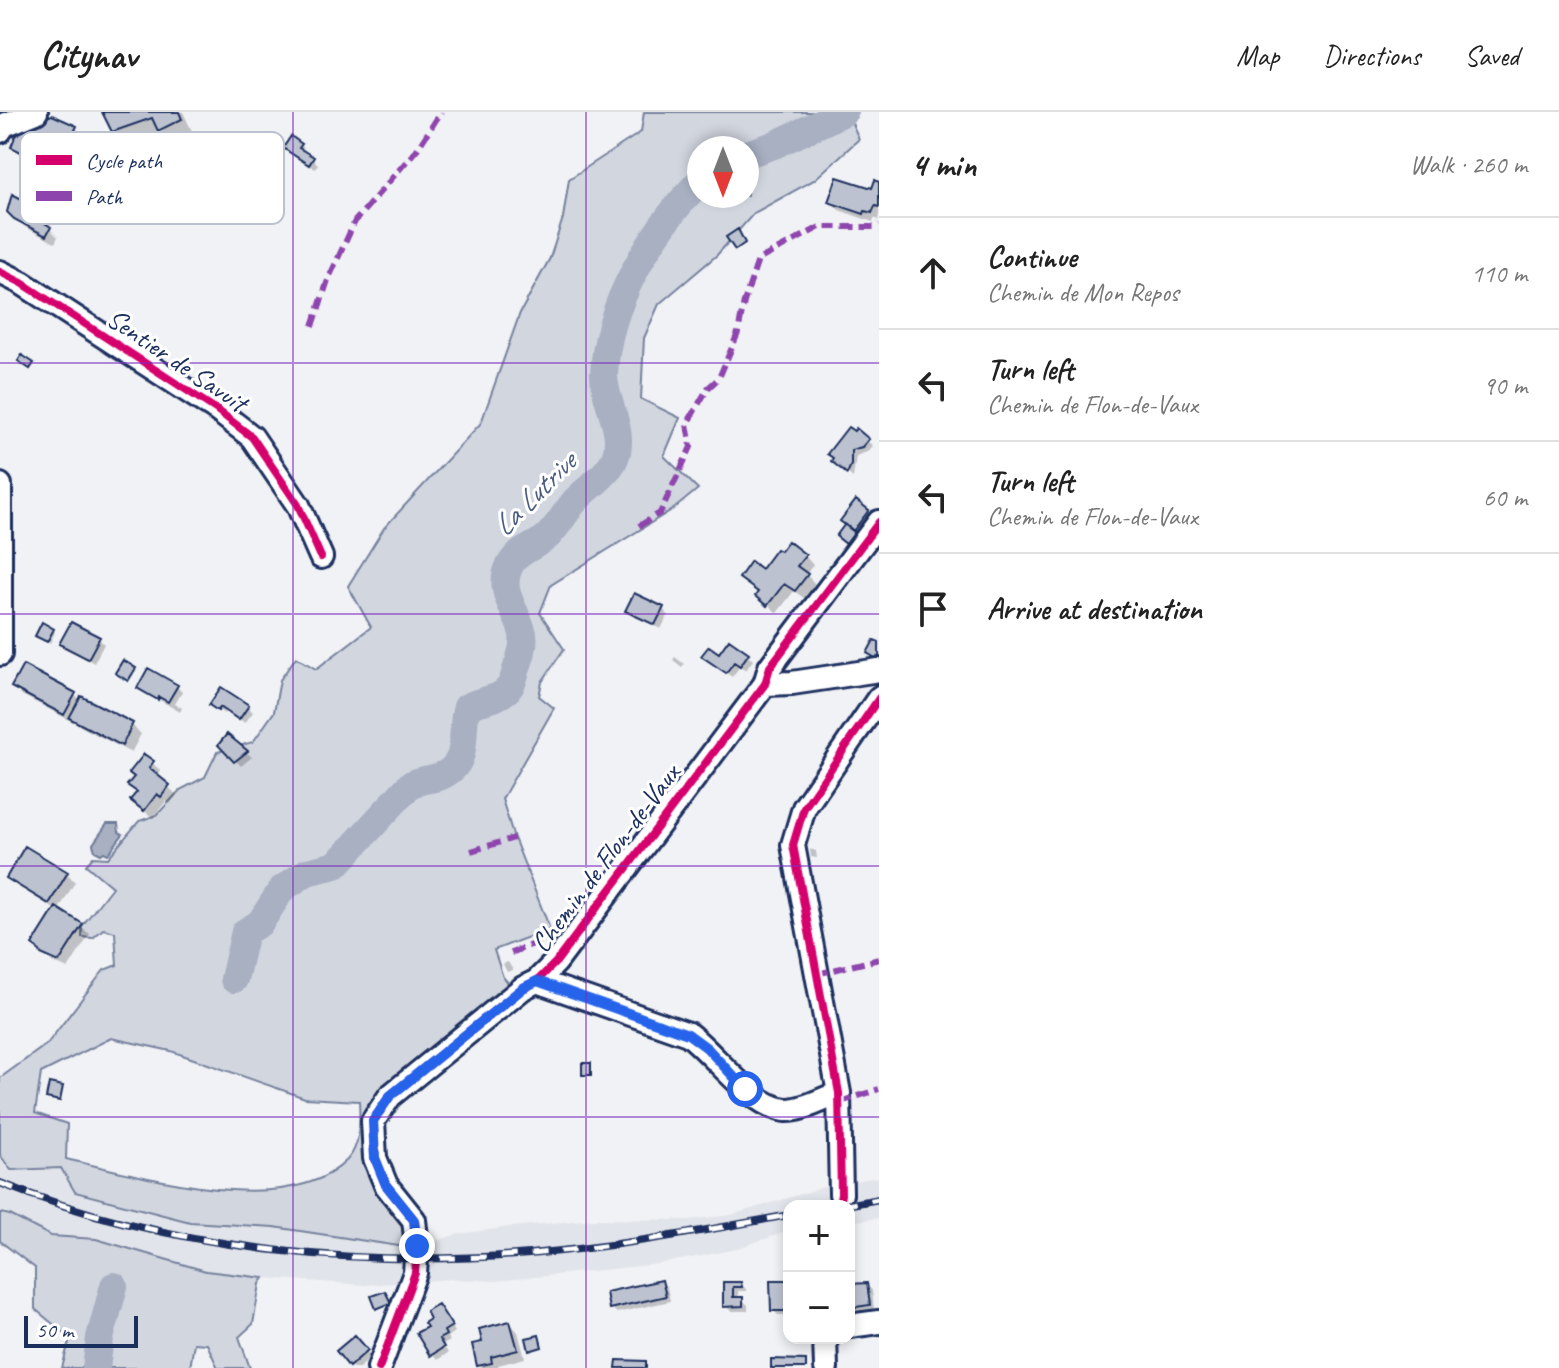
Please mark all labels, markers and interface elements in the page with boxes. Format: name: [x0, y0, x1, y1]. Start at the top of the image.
text: Citynav: [40, 32, 137, 79]
text: Map: [1236, 38, 1279, 73]
text: Directions: [1323, 38, 1421, 73]
text: Saved: [1465, 38, 1519, 73]
legend: [20, 132, 284, 224]
north arrow: [687, 136, 759, 208]
text: 4 min: [911, 143, 976, 186]
text: Cycle path: [86, 147, 163, 175]
text: Walk · 260 m: [1410, 148, 1527, 181]
text: Path: [86, 183, 123, 211]
text: Continue: [987, 238, 1077, 276]
icon: ahead: [911, 251, 955, 295]
text: 110 m: [1471, 257, 1527, 290]
text: Chemin de Mon Repos: [987, 276, 1179, 309]
street label: Sentier de Savuit: [100, 300, 257, 422]
text: Turn left: [987, 350, 1074, 388]
icon: left: [911, 363, 955, 407]
text: 90 m: [1483, 369, 1527, 402]
text: Chemin de Flon-de-Vaux: [987, 388, 1198, 421]
water label: La Lutrive: [484, 441, 587, 544]
text: Turn left: [987, 462, 1074, 500]
icon: left: [911, 475, 955, 519]
text: 60 m: [1483, 481, 1527, 514]
text: Chemin de Flon-de-Vaux: [987, 500, 1198, 533]
icon: arrive: [911, 587, 955, 631]
text: Arrive at destination: [987, 590, 1202, 628]
street label: Chemin de Flon-de-Vaux: [523, 755, 689, 959]
route start: [727, 1071, 763, 1107]
map controls: [783, 1200, 855, 1344]
button: +: [783, 1200, 855, 1272]
route end: [399, 1228, 435, 1264]
button: −: [783, 1272, 855, 1344]
scale bar: [24, 1312, 138, 1348]
text: 50 m: [36, 1316, 73, 1344]

